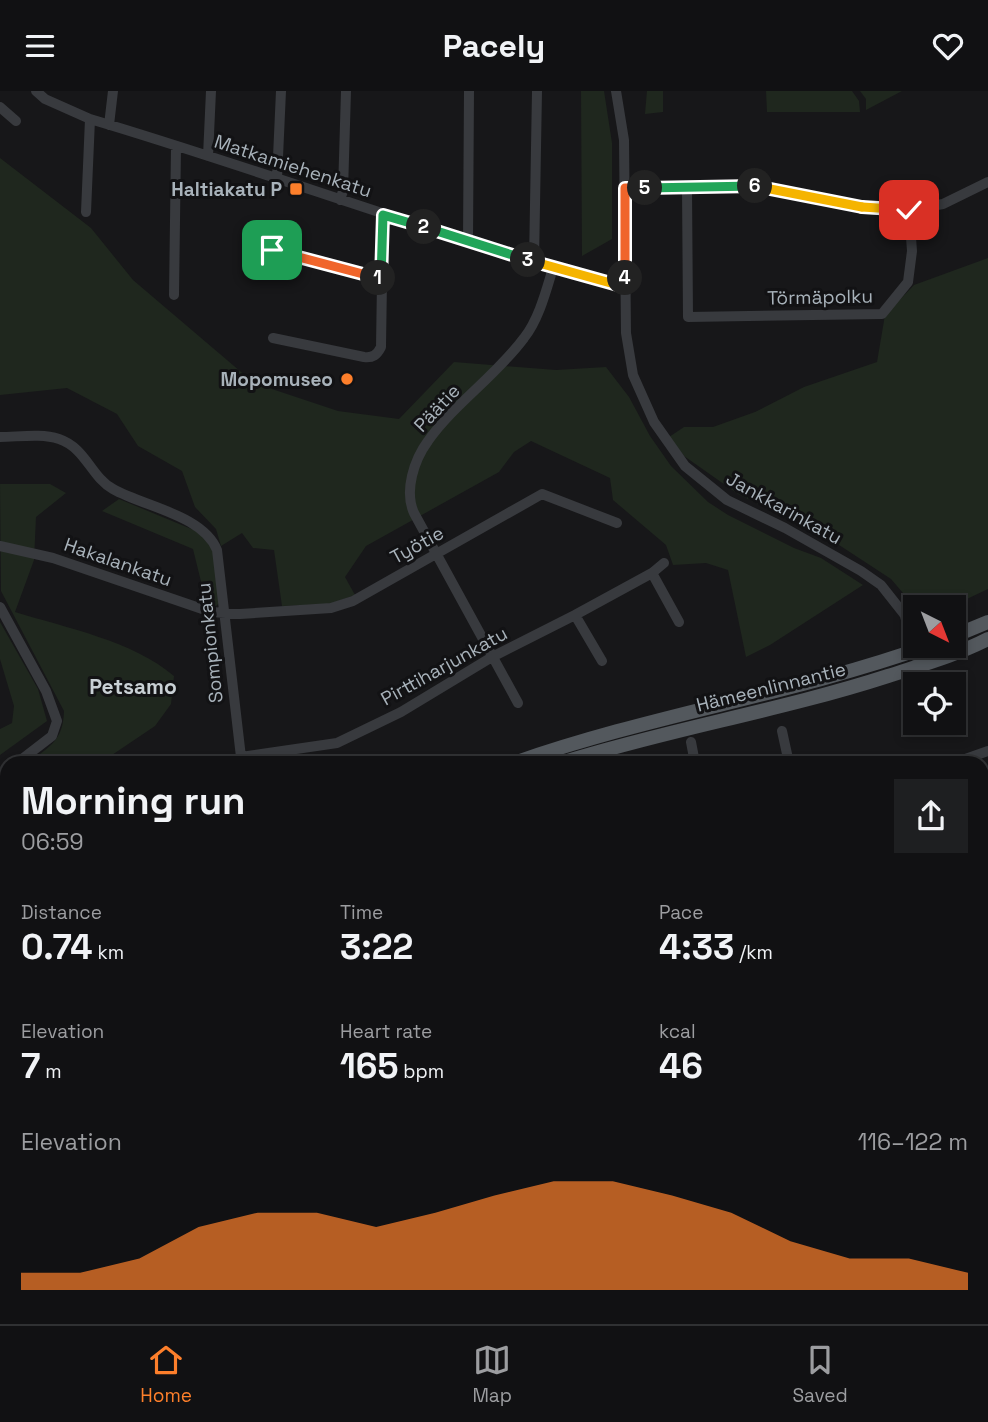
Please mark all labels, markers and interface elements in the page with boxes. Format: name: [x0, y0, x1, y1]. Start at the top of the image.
text: Pacely: [443, 26, 545, 66]
icon: menu: [21, 27, 59, 65]
icon: heart: [929, 27, 967, 65]
street label: Matkamiehenkatu: [211, 129, 375, 203]
pin: 6: [738, 169, 772, 203]
pin: 5: [628, 171, 662, 205]
text: 6: [749, 173, 760, 198]
text: 5: [639, 175, 650, 200]
place label: Haltiakatu P: [171, 177, 282, 202]
pin: [879, 180, 939, 240]
marker: Haltiakatu P: [288, 181, 304, 197]
icon: check: [890, 191, 928, 229]
pin: 2: [406, 209, 442, 245]
text: 2: [418, 214, 429, 239]
pin: [242, 220, 302, 280]
icon: arrive: [253, 231, 291, 269]
pin: 3: [510, 243, 546, 277]
text: 3: [522, 247, 533, 272]
pin: 1: [360, 261, 396, 295]
pin: 4: [608, 261, 642, 295]
text: 1: [373, 265, 382, 290]
text: 4: [618, 265, 631, 290]
street label: Törmäpolku: [767, 284, 873, 310]
place label: Mopomuseo: [221, 367, 333, 392]
marker: Mopomuseo: [339, 371, 355, 387]
street label: Päätie: [408, 379, 466, 437]
street label: Jankkarinkatu: [722, 466, 846, 550]
street label: Työtie: [386, 520, 448, 570]
street label: Hakalankatu: [61, 532, 175, 592]
street label: Sompionkatu: [191, 582, 229, 704]
north arrow: [903, 595, 966, 658]
map controls: [903, 595, 966, 735]
street label: Pirttiharjunkatu: [376, 621, 512, 711]
street label: Hämeenlinnantie: [694, 656, 848, 718]
button: locate: [903, 672, 966, 735]
district label: Petsamo: [89, 673, 177, 700]
text: Morning run: [21, 777, 246, 825]
button: share: [894, 779, 968, 853]
text: 06:59: [21, 827, 84, 857]
text: Distance: [21, 900, 102, 925]
text: Time: [340, 900, 383, 925]
text: Pace: [659, 900, 703, 925]
text: 0.74: [21, 925, 93, 969]
text: 3:22: [340, 925, 413, 969]
text: 4:33: [659, 925, 734, 969]
text: km: [93, 940, 124, 965]
text: /km: [734, 940, 773, 965]
text: Elevation: [21, 1019, 104, 1044]
text: Heart rate: [340, 1019, 432, 1044]
text: kcal: [659, 1019, 696, 1044]
text: 7: [21, 1044, 40, 1088]
text: 165: [340, 1044, 398, 1088]
text: 46: [659, 1044, 703, 1088]
text: m: [40, 1059, 62, 1084]
text: bpm: [398, 1059, 444, 1084]
text: Elevation: [21, 1127, 122, 1157]
text: 116–122 m: [858, 1127, 968, 1157]
tab: Home: [140, 1341, 192, 1408]
tab: Map: [472, 1341, 512, 1408]
tab: Saved: [792, 1341, 848, 1408]

